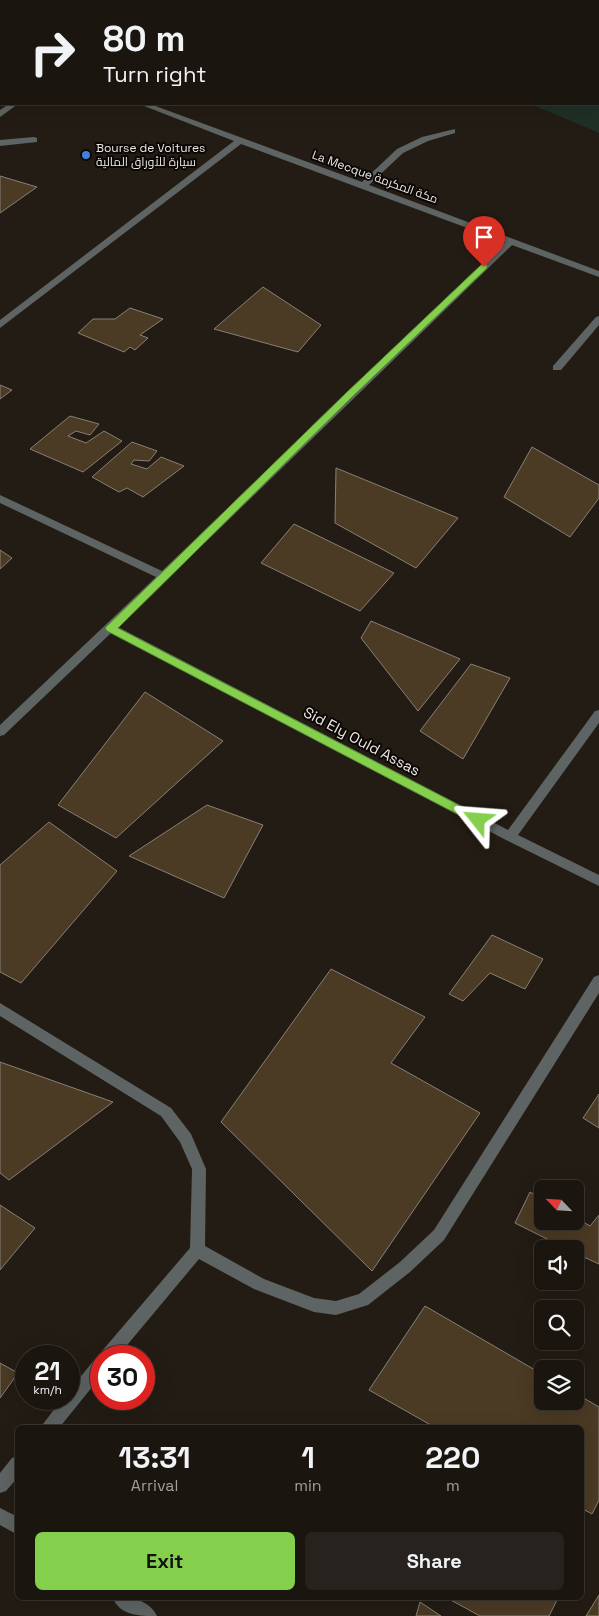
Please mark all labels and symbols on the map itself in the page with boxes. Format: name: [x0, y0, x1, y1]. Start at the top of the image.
place label: Bourse de Voitures سيارة للأوراق المالية: [96, 140, 205, 170]
street label: La Mecque مكة المكرمة: [310, 147, 440, 207]
marker: Bourse de Voitures سيارة للأوراق المالية: [80, 149, 92, 161]
pin: [463, 216, 505, 267]
street label: Sid Ely Ould Assas: [300, 702, 424, 780]
position arrow: [451, 793, 503, 845]
north arrow: [534, 1180, 584, 1230]
speed limit sign: 30: [90, 1345, 155, 1410]

